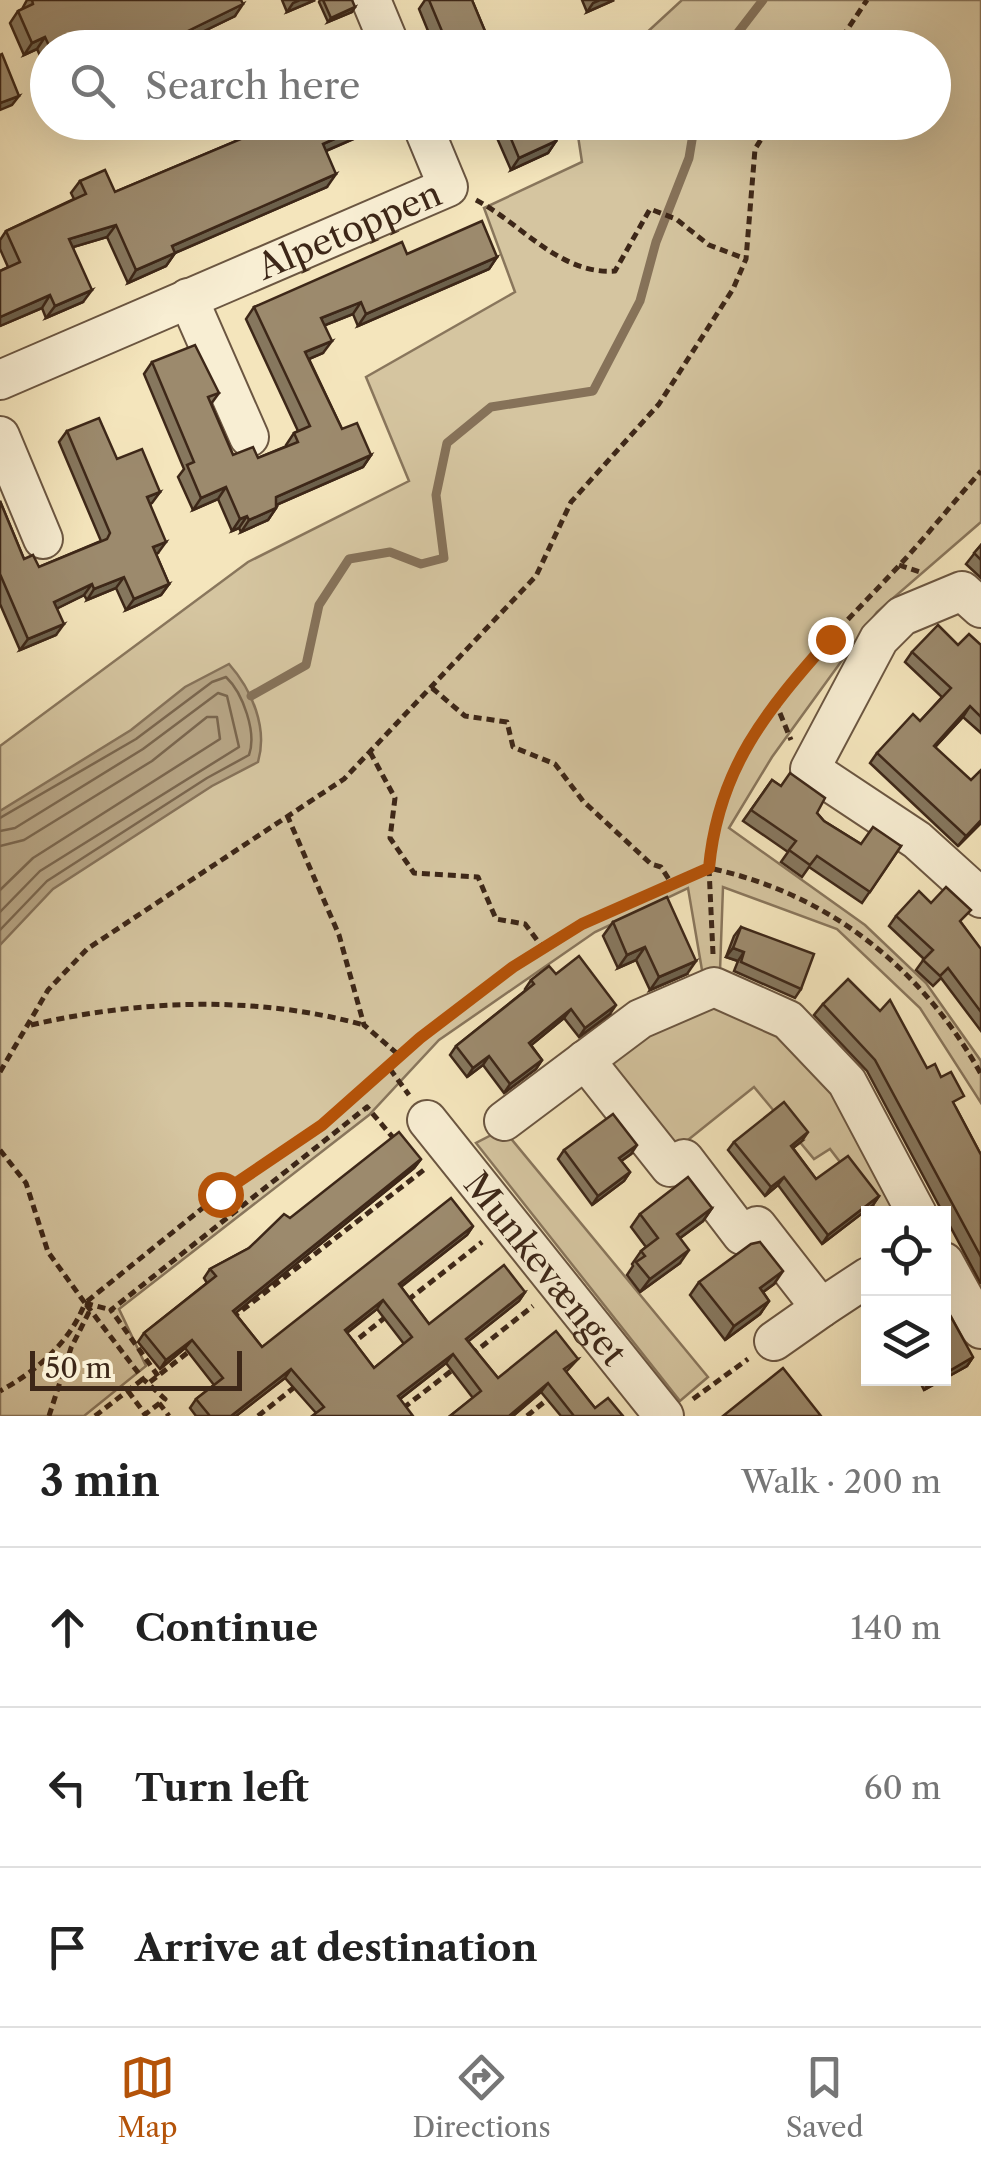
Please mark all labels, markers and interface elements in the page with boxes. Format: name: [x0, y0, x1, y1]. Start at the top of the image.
search box: [30, 30, 951, 140]
icon: search: [65, 58, 120, 113]
text: Search here: [145, 62, 360, 109]
street label: Alpetoppen: [250, 171, 448, 289]
route end: [808, 617, 854, 663]
street label: Munkevænget: [455, 1163, 637, 1374]
route start: [198, 1172, 244, 1218]
map controls: [861, 1206, 951, 1386]
button: locate: [861, 1206, 951, 1296]
button: layers: [861, 1296, 951, 1386]
scale bar: [30, 1346, 242, 1390]
text: 50 m: [45, 1351, 112, 1385]
text: 3 min: [40, 1455, 160, 1507]
text: Walk · 200 m: [741, 1462, 941, 1501]
icon: ahead: [40, 1600, 95, 1655]
text: Continue: [135, 1604, 318, 1651]
text: 140 m: [850, 1608, 941, 1647]
icon: left: [40, 1760, 95, 1815]
text: Turn left: [135, 1764, 309, 1811]
text: 60 m: [864, 1768, 941, 1807]
icon: arrive: [40, 1920, 95, 1975]
text: Arrive at destination: [135, 1924, 538, 1971]
tab: Map: [117, 2050, 178, 2144]
tab: Directions: [412, 2050, 551, 2144]
tab: Saved: [786, 2050, 864, 2144]

